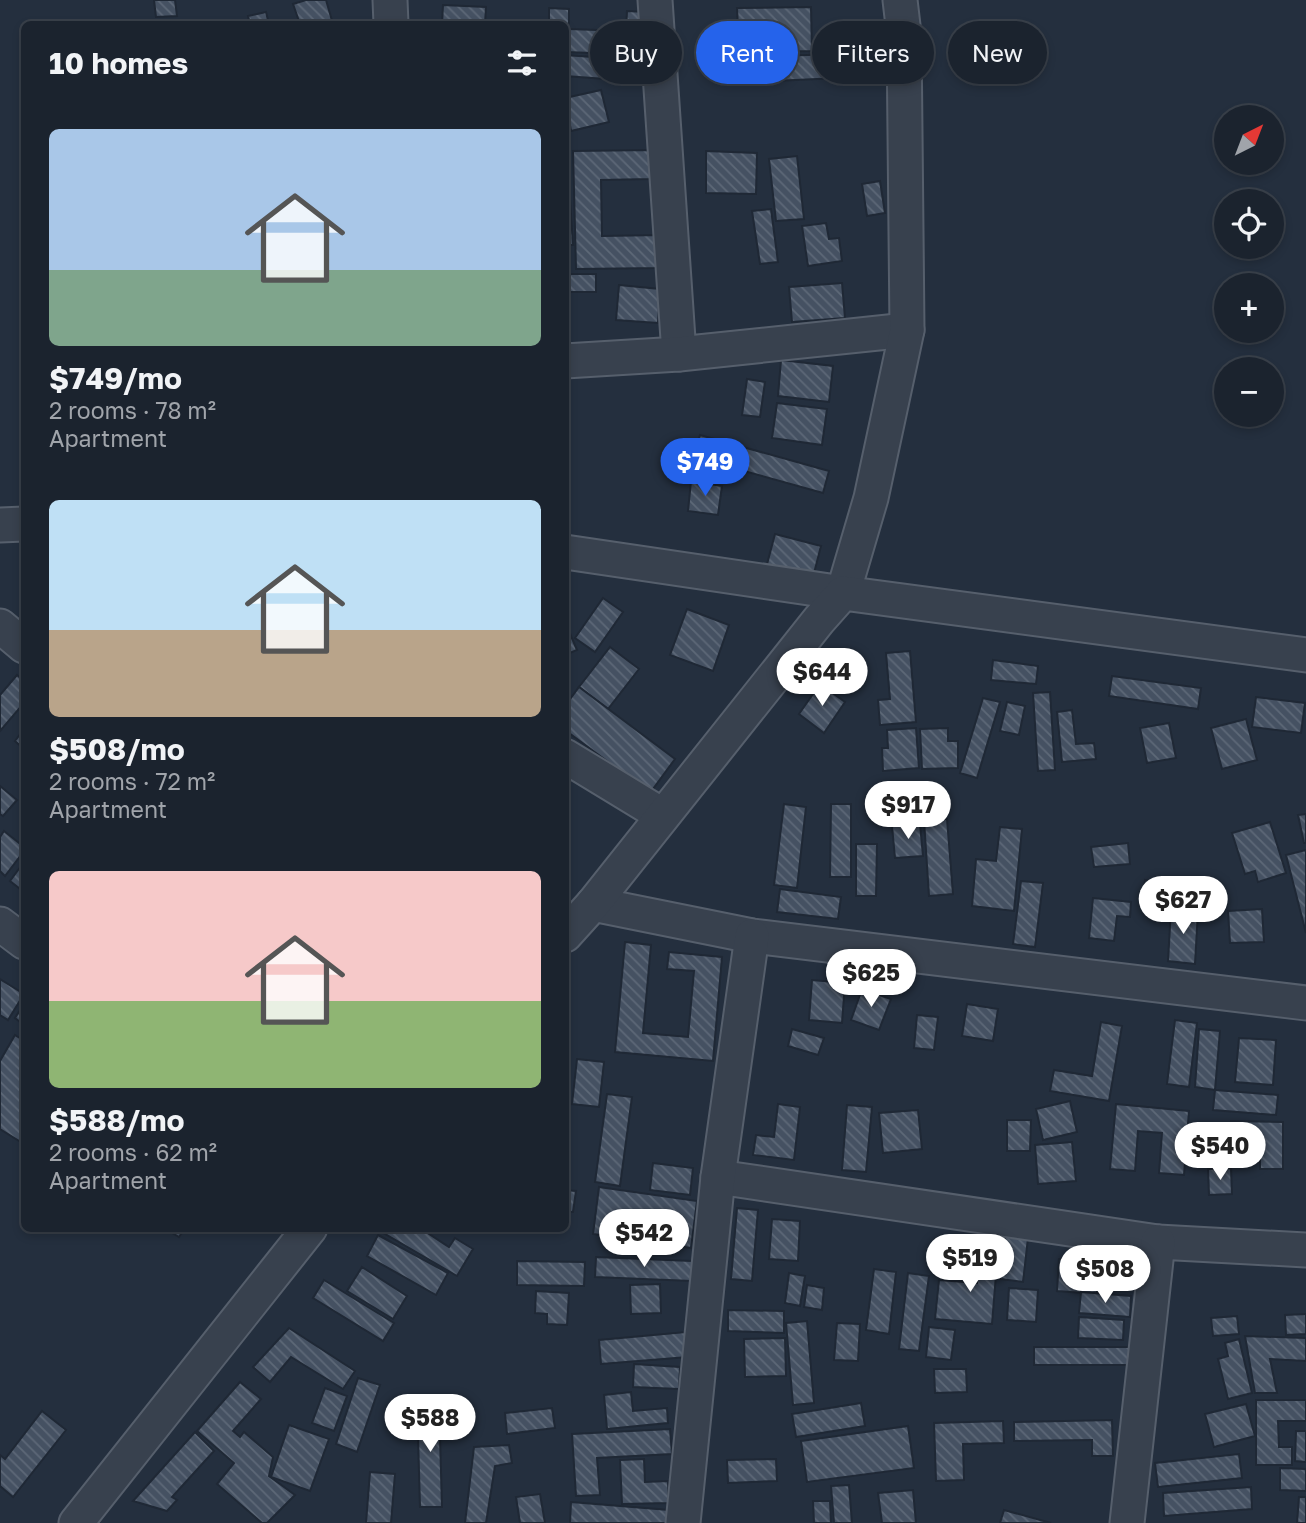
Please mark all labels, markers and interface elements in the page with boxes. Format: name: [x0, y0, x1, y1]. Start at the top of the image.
chip: Buy: [590, 21, 682, 84]
chip: Rent: [696, 21, 798, 84]
chip: Filters: [812, 21, 934, 84]
chip: New: [948, 21, 1047, 84]
icon: filters: [503, 44, 541, 82]
text: 10 homes: [49, 45, 188, 81]
north arrow: [1214, 105, 1284, 175]
map controls: [1214, 105, 1284, 427]
icon: home: [232, 175, 358, 301]
button: locate: [1214, 189, 1284, 259]
button: +: [1214, 273, 1284, 343]
button: −: [1214, 357, 1284, 427]
text: $749/mo: [49, 360, 182, 396]
text: 2 rooms · 78 m²: [49, 396, 216, 424]
text: Apartment: [49, 424, 167, 452]
pin: $749: [664, 438, 746, 498]
text: $749: [677, 447, 733, 475]
icon: home: [232, 546, 358, 672]
pin: $644: [781, 648, 863, 708]
text: $644: [793, 657, 851, 685]
text: $508/mo: [49, 731, 185, 767]
text: 2 rooms · 72 m²: [49, 767, 215, 795]
pin: $917: [867, 782, 949, 841]
text: $917: [881, 790, 935, 818]
text: Apartment: [49, 795, 167, 823]
pin: $627: [1142, 876, 1224, 936]
text: $627: [1155, 885, 1211, 913]
icon: home: [232, 917, 358, 1043]
pin: $625: [830, 950, 912, 1009]
text: $625: [842, 958, 900, 986]
text: $588/mo: [49, 1102, 184, 1138]
pin: $540: [1179, 1122, 1261, 1182]
text: $540: [1191, 1131, 1249, 1159]
text: 2 rooms · 62 m²: [49, 1138, 217, 1166]
text: Apartment: [49, 1166, 167, 1194]
pin: $542: [603, 1210, 685, 1269]
text: $542: [615, 1218, 673, 1246]
pin: $519: [929, 1234, 1011, 1294]
text: $519: [942, 1243, 998, 1271]
pin: $508: [1064, 1246, 1146, 1305]
text: $508: [1075, 1254, 1135, 1282]
pin: $588: [389, 1394, 471, 1454]
text: $588: [401, 1403, 459, 1431]

